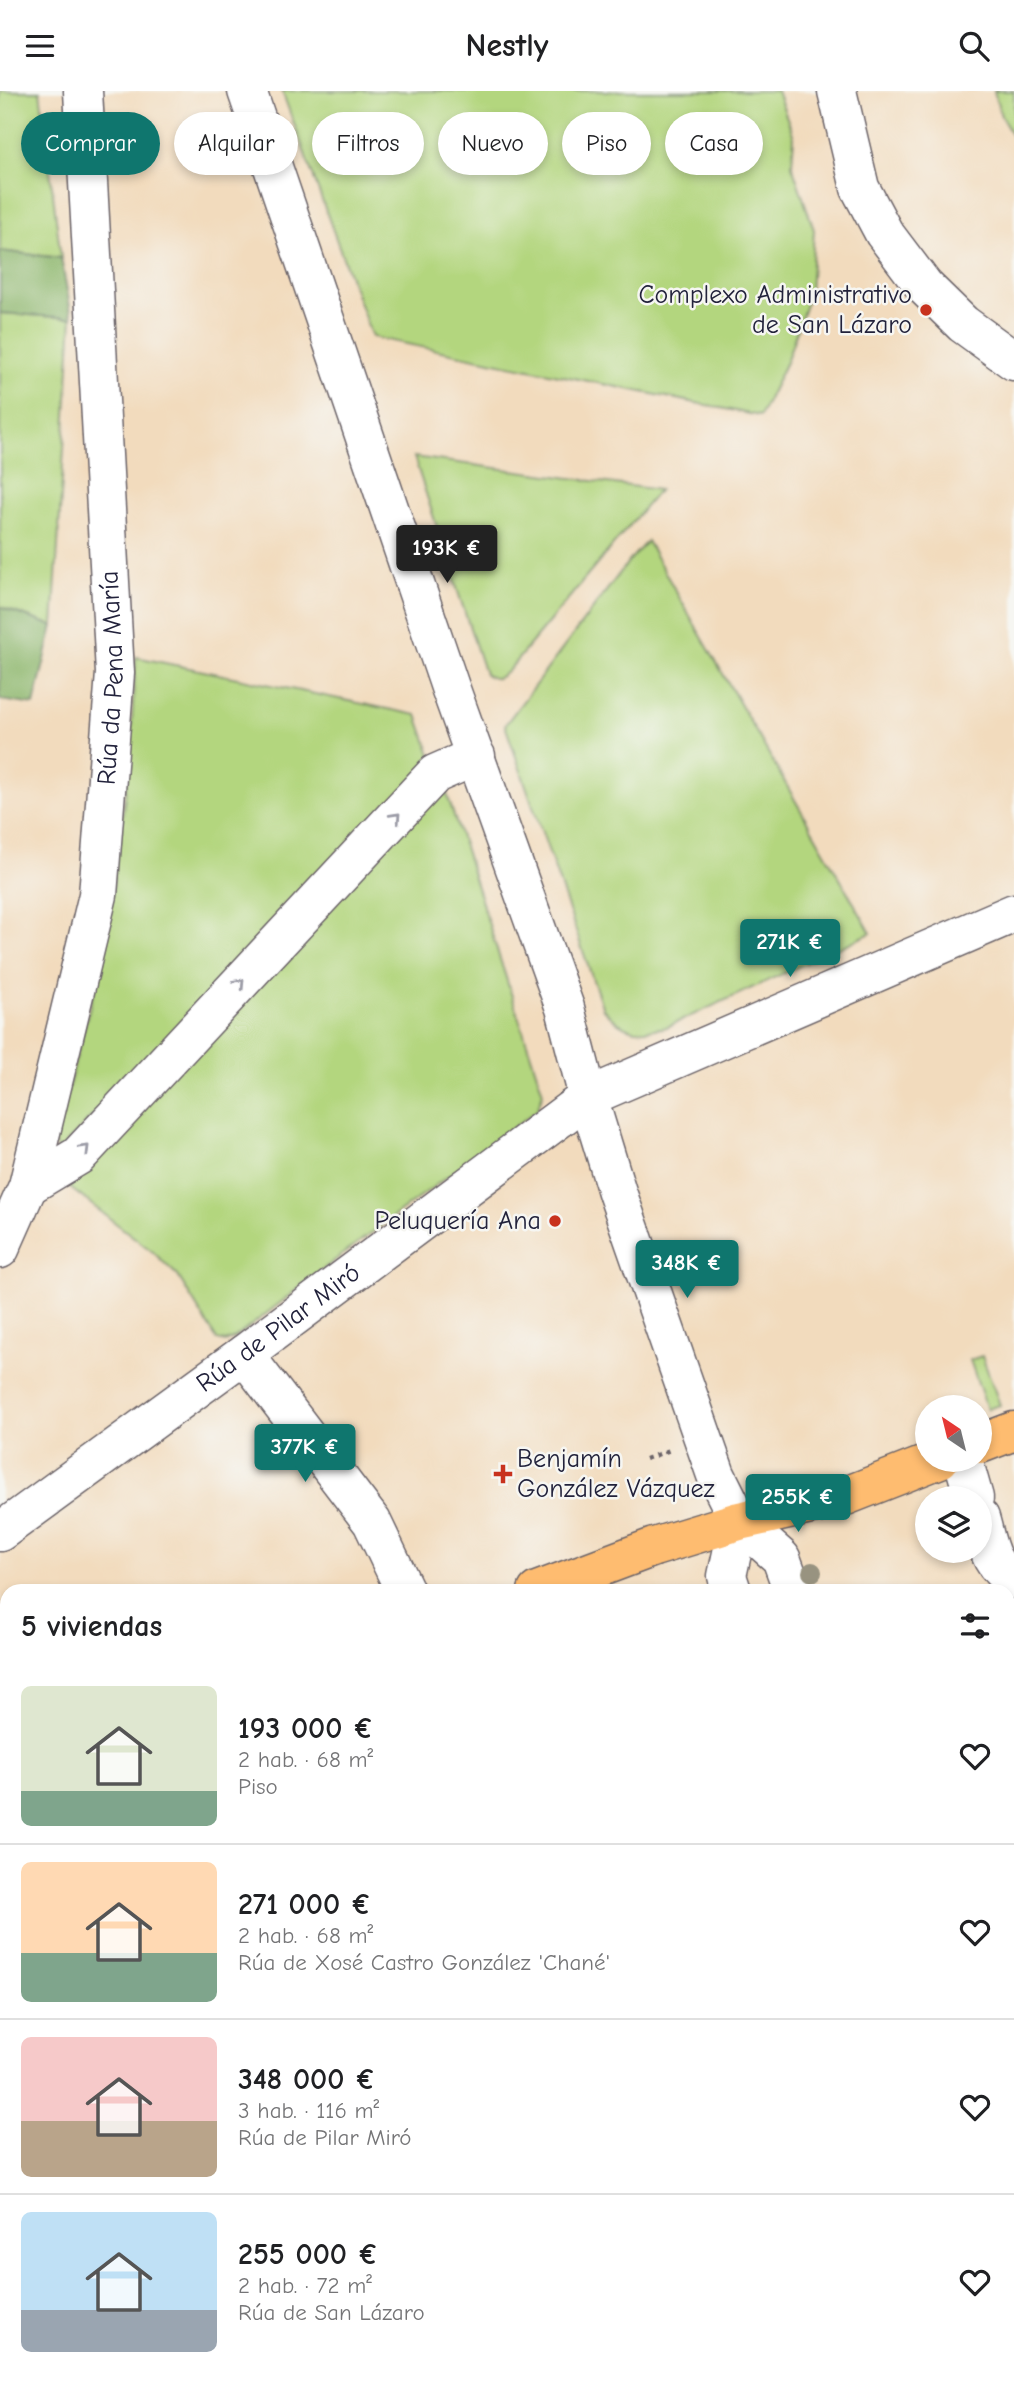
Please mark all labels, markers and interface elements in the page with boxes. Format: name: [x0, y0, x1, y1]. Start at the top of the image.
icon: menu: [21, 27, 59, 65]
text: Nestly: [466, 27, 548, 64]
icon: search: [955, 27, 993, 65]
chip: Comprar: [21, 112, 160, 175]
chip: Alquilar: [174, 112, 298, 175]
chip: Filtros: [312, 112, 424, 175]
chip: Nuevo: [438, 112, 548, 175]
chip: Piso: [562, 112, 651, 175]
chip: Casa: [665, 112, 763, 175]
place label: Complexo Administrativo de San Lázaro: [639, 280, 912, 340]
marker: Complexo Administrativo de San Lázaro: [918, 302, 934, 318]
pin: 193K €: [390, 525, 504, 585]
text: 193K €: [412, 534, 482, 561]
street label: Rúa da Pena María: [91, 570, 130, 786]
one-way arrow: [387, 812, 400, 825]
pin: 271K €: [733, 919, 847, 979]
text: 271K €: [756, 928, 824, 955]
one-way arrow: [232, 978, 245, 991]
one-way arrow: [76, 1144, 89, 1157]
place label: Peluquería Ana: [375, 1206, 541, 1236]
marker: Peluquería Ana: [547, 1213, 563, 1229]
pin: 348K €: [630, 1241, 744, 1300]
text: 348K €: [652, 1249, 722, 1276]
street label: Rúa de Pilar Miró: [191, 1258, 366, 1399]
north arrow: [915, 1395, 992, 1472]
map controls: [915, 1395, 992, 1563]
pin: 377K €: [248, 1425, 362, 1484]
text: 377K €: [270, 1433, 340, 1460]
place label: Benjamín González Vázquez: [517, 1444, 715, 1504]
marker: Benjamín González Vázquez: [495, 1466, 511, 1482]
pin: 255K €: [741, 1475, 855, 1534]
text: 255K €: [762, 1483, 834, 1510]
button: layers: [915, 1486, 992, 1563]
icon: filters: [956, 1607, 994, 1645]
text: 5 viviendas: [21, 1609, 162, 1644]
text: 193 000 €: [238, 1711, 374, 1746]
icon: home: [77, 1714, 161, 1798]
icon: heart: [956, 1737, 994, 1775]
text: 2 hab. · 68 m²: [238, 1746, 373, 1773]
text: Piso: [238, 1773, 278, 1800]
text: 271 000 €: [238, 1887, 371, 1922]
icon: home: [77, 1890, 161, 1974]
icon: heart: [956, 1913, 994, 1951]
text: 2 hab. · 68 m²: [238, 1922, 373, 1949]
text: Rúa de Xosé Castro González 'Chané': [238, 1949, 610, 1976]
text: 348 000 €: [238, 2062, 376, 2097]
icon: home: [77, 2065, 161, 2149]
icon: heart: [956, 2088, 994, 2126]
text: 3 hab. · 116 m²: [238, 2097, 379, 2124]
text: Rúa de Pilar Miró: [238, 2124, 411, 2151]
text: 255 000 €: [238, 2237, 378, 2272]
icon: home: [77, 2240, 161, 2324]
icon: heart: [956, 2263, 994, 2301]
text: 2 hab. · 72 m²: [238, 2272, 372, 2299]
text: Rúa de San Lázaro: [238, 2299, 425, 2326]

